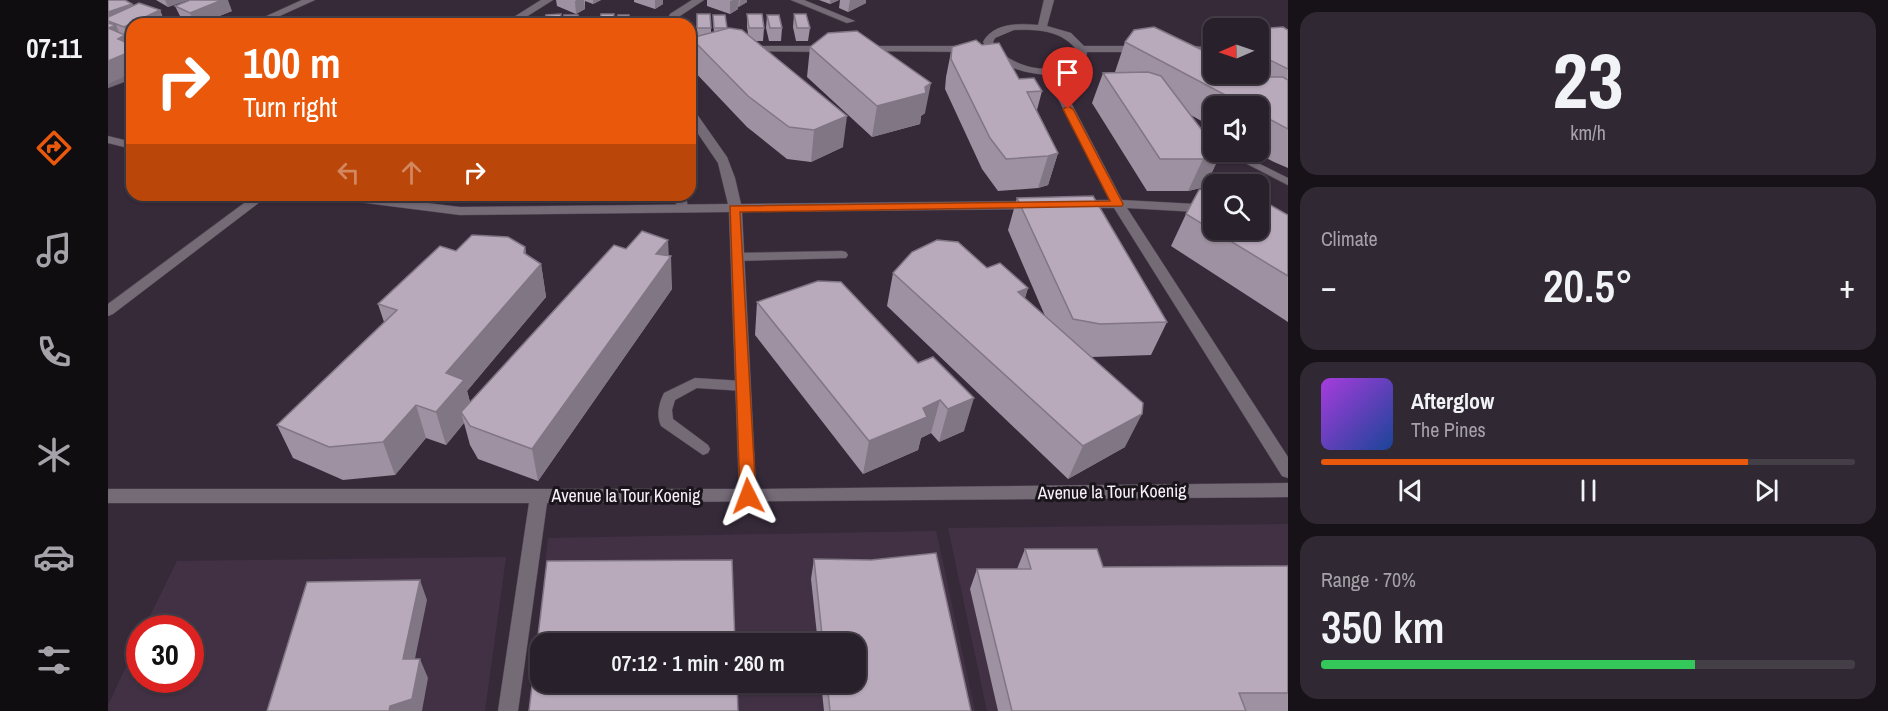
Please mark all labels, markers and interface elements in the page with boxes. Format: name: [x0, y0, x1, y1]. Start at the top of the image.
north arrow: [1203, 18, 1269, 84]
map controls: [1203, 18, 1269, 240]
text: 23: [1552, 27, 1624, 132]
text: 07:11: [26, 30, 82, 66]
text: 100 m: [243, 35, 341, 91]
icon: right: [144, 42, 222, 120]
pin: [1042, 47, 1093, 109]
icon: arrive: [1051, 56, 1084, 89]
text: Turn right: [243, 89, 337, 125]
button: sound: [1203, 96, 1269, 162]
text: km/h: [1570, 119, 1606, 146]
icon: directions: [33, 127, 75, 169]
icon: left: [332, 156, 365, 189]
icon: ahead: [395, 156, 428, 189]
icon: right: [458, 156, 491, 189]
button: search: [1203, 174, 1269, 240]
text: Climate: [1321, 225, 1378, 252]
icon: music: [33, 229, 75, 271]
text: 20.5°: [1543, 255, 1633, 316]
text: −: [1321, 264, 1337, 308]
text: +: [1839, 264, 1855, 308]
icon: phone: [33, 331, 75, 373]
text: Afterglow: [1411, 386, 1494, 416]
text: The Pines: [1411, 416, 1486, 443]
icon: climate: [33, 434, 75, 476]
position arrow: [716, 464, 780, 528]
icon: previous: [1394, 474, 1427, 507]
icon: pause: [1572, 474, 1605, 507]
icon: next: [1750, 474, 1783, 507]
street label: Avenue la Tour Koenig: [1036, 478, 1187, 505]
street label: Avenue la Tour Koenig: [551, 483, 701, 508]
icon: car: [33, 536, 75, 578]
text: Range · 70%: [1321, 566, 1416, 593]
text: 350 km: [1321, 596, 1445, 657]
speed limit sign: 30: [126, 615, 204, 693]
icon: filters: [33, 639, 75, 681]
text: 07:12 · 1 min · 260 m: [611, 648, 785, 678]

